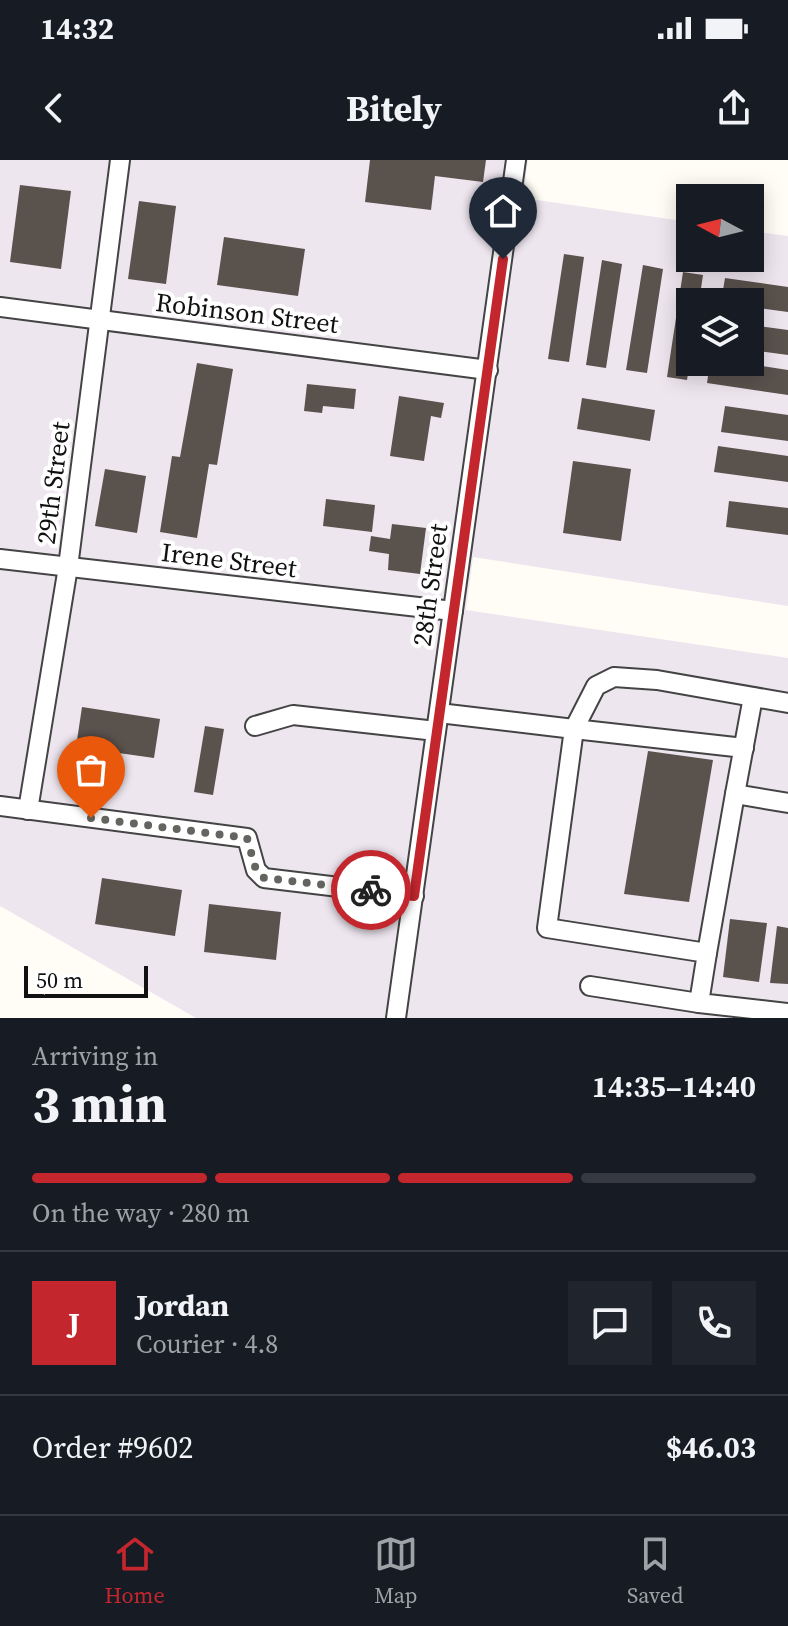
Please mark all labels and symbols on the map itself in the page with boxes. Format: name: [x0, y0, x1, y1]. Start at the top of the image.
pin: [469, 177, 537, 259]
north arrow: [676, 184, 764, 272]
street label: Robinson Street: [154, 284, 341, 342]
street label: 29th Street: [28, 419, 78, 546]
street label: 28th Street: [404, 521, 456, 649]
street label: Irene Street: [159, 534, 299, 586]
pin: [57, 736, 125, 818]
courier: [331, 850, 411, 930]
scale bar: [24, 962, 148, 998]

